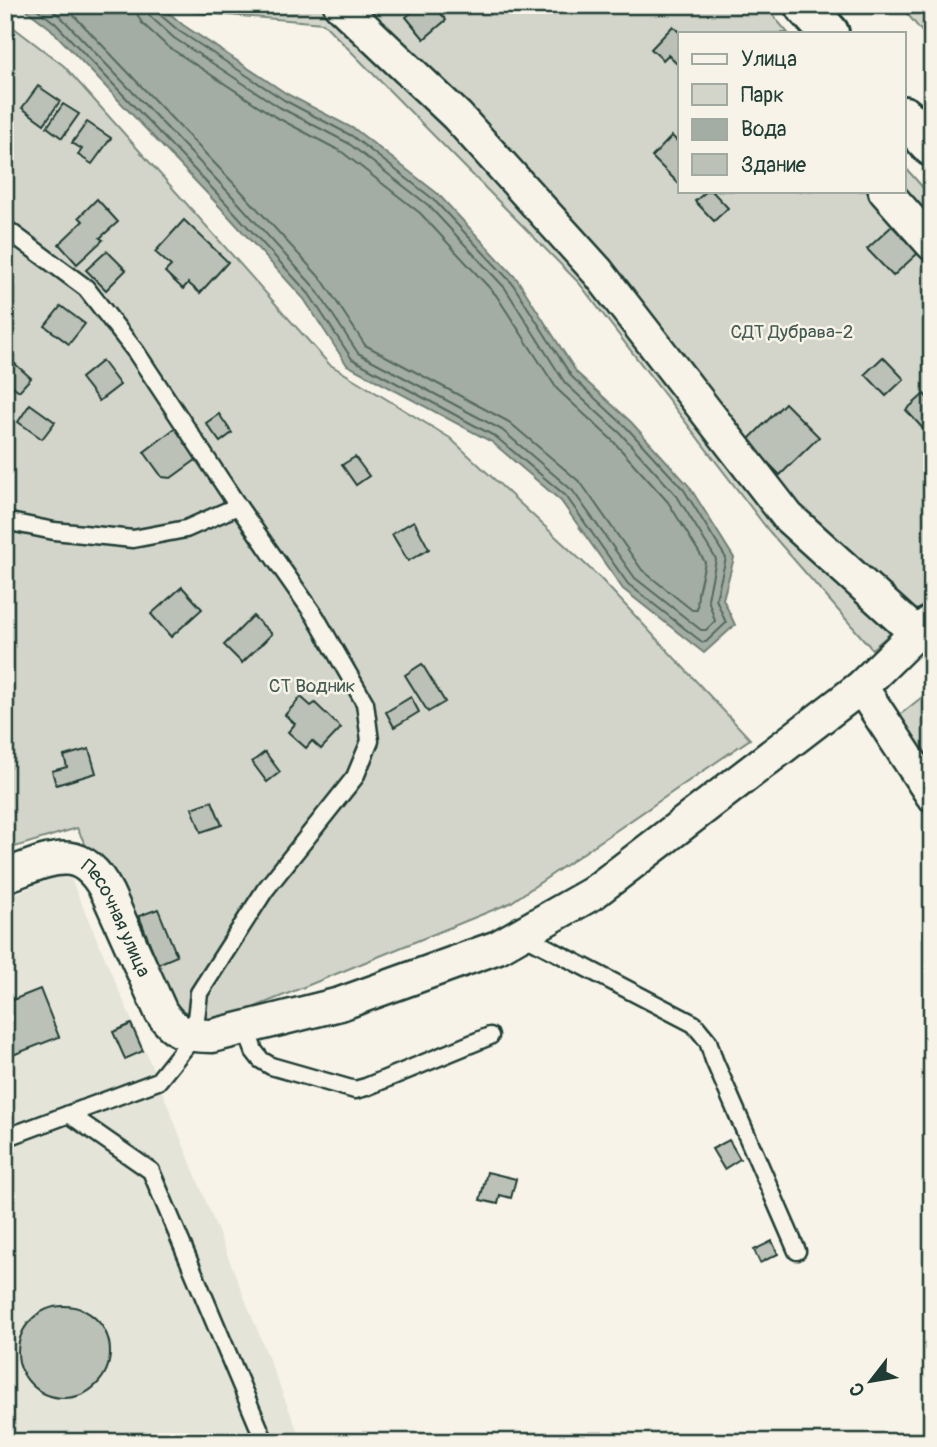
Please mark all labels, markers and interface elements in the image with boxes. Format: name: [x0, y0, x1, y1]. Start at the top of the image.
legend: [678, 32, 906, 192]
text: Улица: [741, 46, 797, 73]
text: Парк: [741, 82, 784, 109]
text: Вода: [741, 116, 787, 143]
text: Здание: [741, 152, 807, 179]
park label: СДТ Дубрава-2: [731, 320, 853, 344]
park label: СТ Водник: [269, 674, 355, 698]
street label: Песочная улица: [76, 854, 156, 981]
north arrow: [836, 1346, 906, 1416]
text: С: [844, 1378, 871, 1400]

